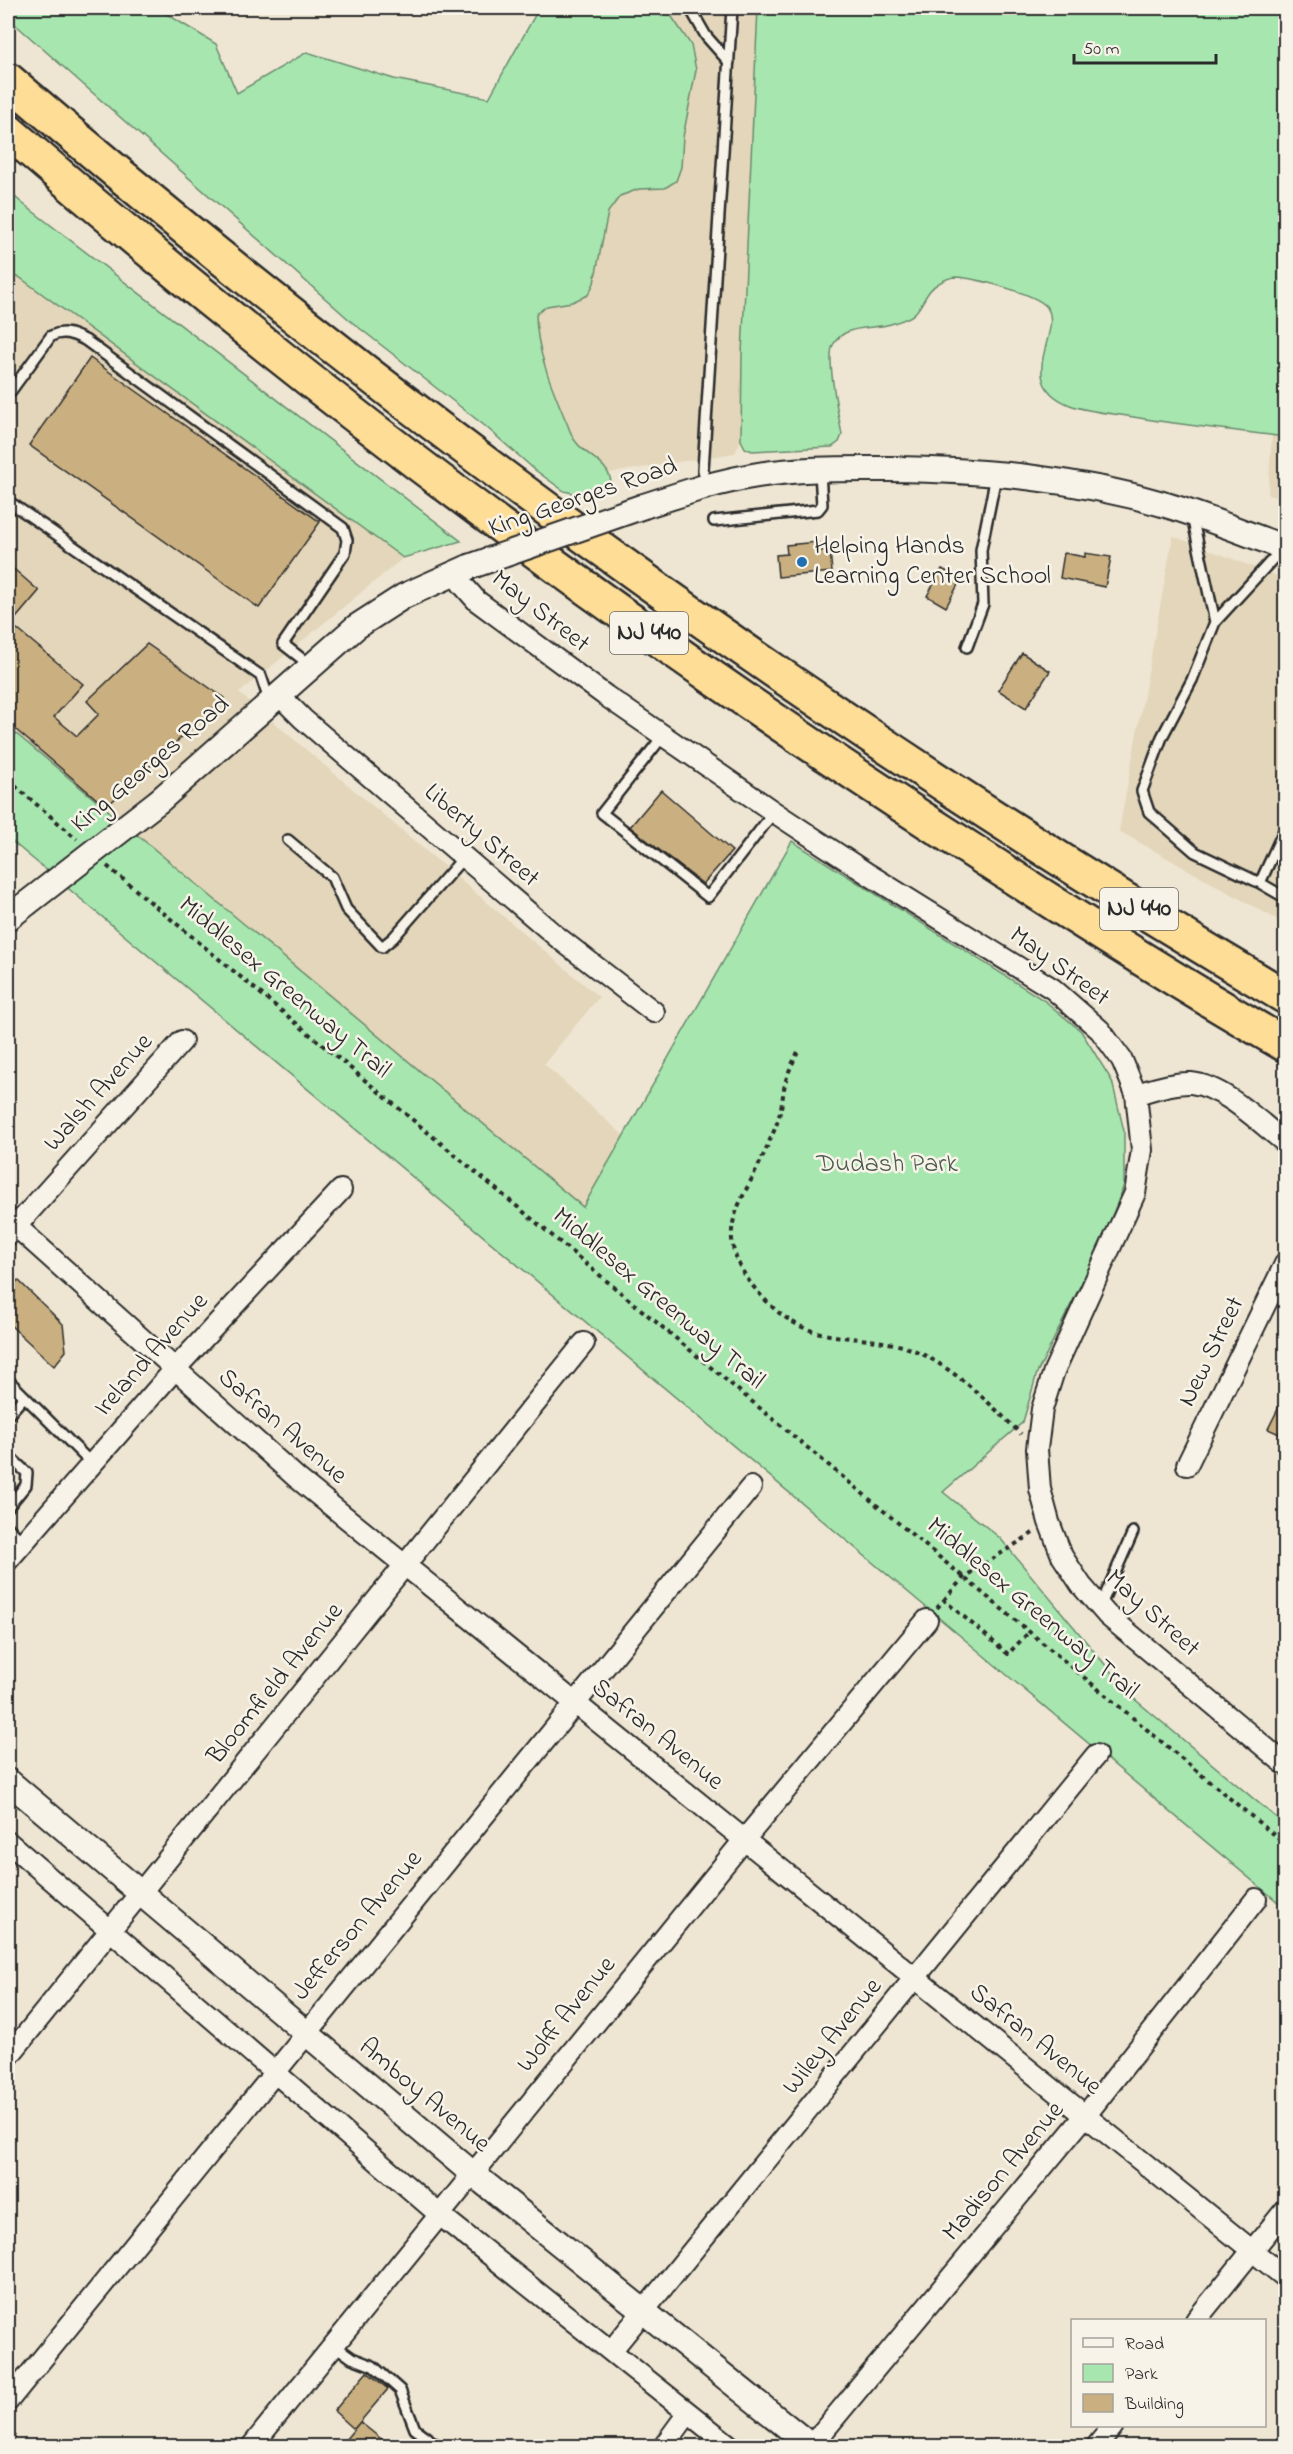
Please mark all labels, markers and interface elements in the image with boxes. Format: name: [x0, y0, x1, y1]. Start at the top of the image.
scale bar: [1074, 27, 1216, 65]
text: 50 m: [1083, 37, 1120, 63]
street label: King Georges Road: [483, 448, 683, 548]
place label: Helping Hands Learning Center School: [814, 528, 1051, 596]
marker: Helping Hands Learning Center School: [795, 555, 809, 569]
street label: May Street: [482, 561, 598, 663]
road number: NJ 440: [610, 612, 688, 654]
street label: King Georges Road: [63, 687, 239, 843]
street label: Liberty Street: [415, 775, 548, 897]
street label: Middlesex Greenway Trail: [169, 888, 399, 1088]
road number: NJ 440: [1100, 888, 1178, 930]
street label: May Street: [1001, 917, 1117, 1017]
street label: Walsh Avenue: [35, 1025, 163, 1161]
park label: Dudash Park: [815, 1146, 958, 1184]
street label: Middlesex Greenway Trail: [543, 1199, 773, 1399]
street label: Ireland Avenue: [86, 1284, 219, 1426]
street label: New Street: [1169, 1290, 1255, 1413]
street label: Safran Avenue: [209, 1360, 356, 1494]
street label: Middlesex Greenway Trail: [917, 1509, 1147, 1709]
street label: May Street: [1096, 1561, 1208, 1667]
street label: Bloomfield Avenue: [198, 1594, 354, 1774]
street label: Safran Avenue: [582, 1670, 732, 1801]
street label: Jefferson Avenue: [283, 1842, 433, 2010]
street label: Wolff Avenue: [508, 1948, 626, 2081]
street label: Wiley Avenue: [774, 1970, 892, 2104]
street label: Safran Avenue: [960, 1975, 1110, 2106]
street label: Amboy Avenue: [350, 2029, 499, 2163]
street label: Madison Avenue: [934, 2093, 1074, 2250]
legend: [1071, 2319, 1266, 2427]
text: Road: [1125, 2332, 1164, 2358]
text: Park: [1125, 2362, 1158, 2388]
text: Building: [1124, 2392, 1184, 2419]

